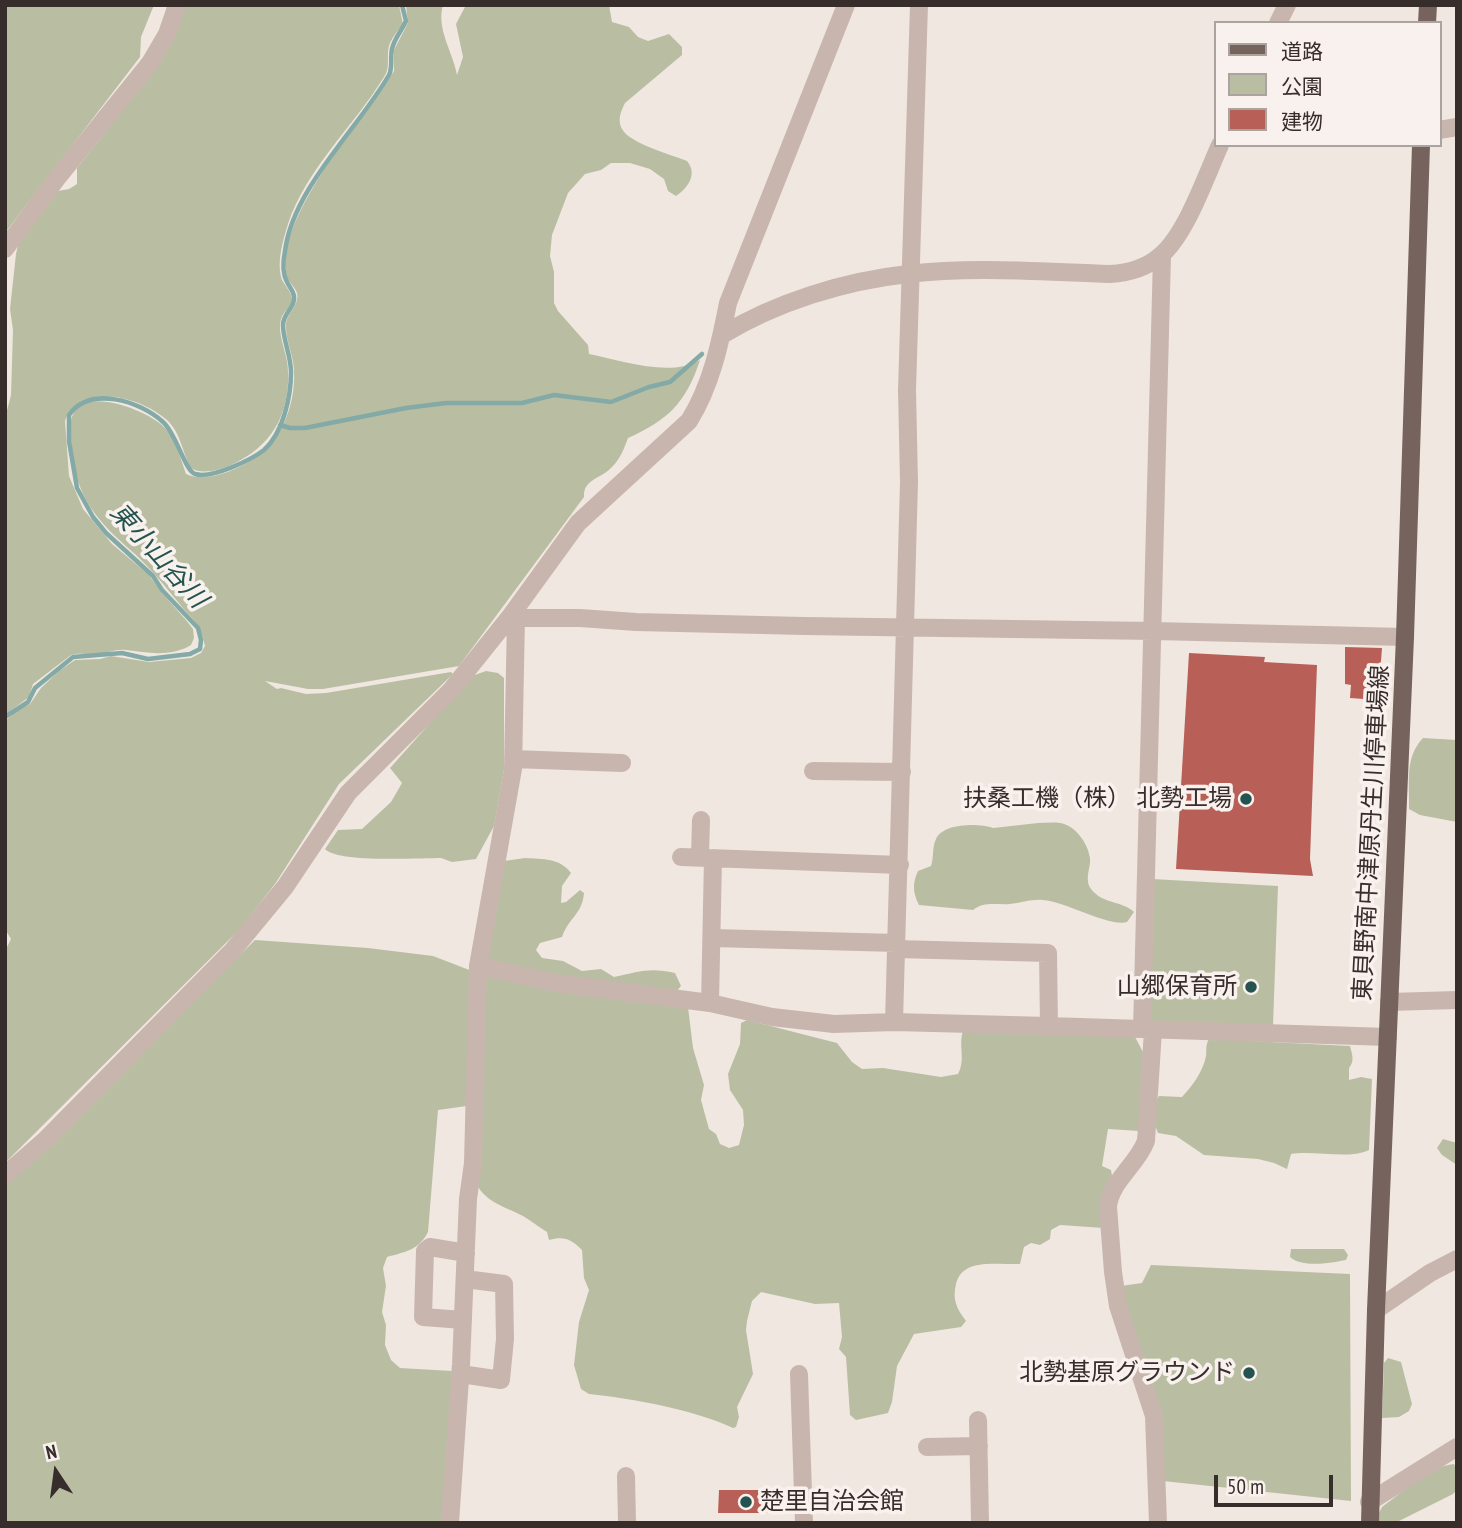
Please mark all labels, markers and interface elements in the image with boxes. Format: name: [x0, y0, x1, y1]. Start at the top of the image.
legend: [1214, 21, 1441, 147]
text: 道路: [1281, 38, 1323, 65]
text: 公園: [1281, 73, 1323, 100]
text: 建物: [1281, 108, 1323, 135]
water label: 東小山谷川: [103, 497, 213, 615]
street label: 東貝野南中津原丹生川停車場線: [1349, 664, 1395, 1002]
place label: 扶桑工機（株） 北勢工場: [963, 785, 1232, 813]
marker: 扶桑工機（株） 北勢工場: [1238, 791, 1254, 807]
place label: 山郷保育所: [1117, 973, 1237, 1001]
marker: 山郷保育所: [1243, 979, 1259, 995]
place label: 北勢基原グラウンド: [1019, 1359, 1235, 1387]
marker: 北勢基原グラウンド: [1241, 1365, 1257, 1381]
north arrow: [21, 1437, 91, 1507]
text: N: [44, 1439, 59, 1464]
scale bar: [1217, 1462, 1336, 1506]
text: 50 m: [1227, 1473, 1264, 1500]
place label: 楚里自治会館: [760, 1488, 904, 1516]
marker: 楚里自治会館: [738, 1494, 754, 1510]

